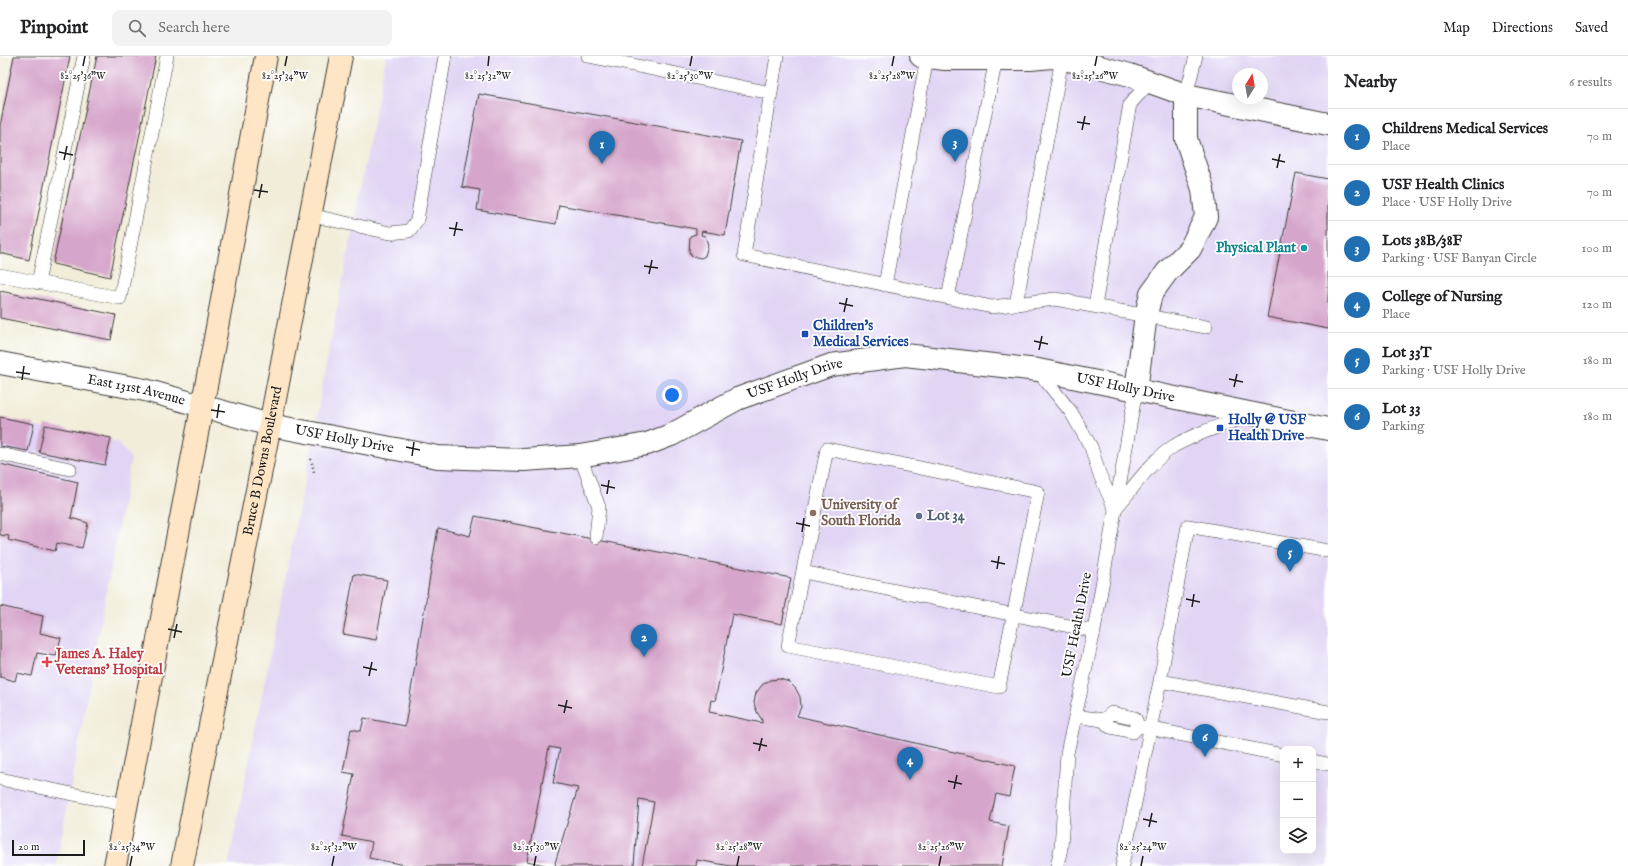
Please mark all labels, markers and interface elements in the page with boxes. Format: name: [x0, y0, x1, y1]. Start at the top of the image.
search box: [112, 10, 392, 46]
text: Pinpoint: [20, 16, 88, 40]
icon: search: [126, 17, 148, 39]
text: Search here: [158, 18, 230, 37]
text: Map: [1443, 19, 1470, 37]
text: Directions: [1492, 19, 1553, 37]
text: Saved: [1575, 19, 1608, 37]
north arrow: [1232, 68, 1268, 104]
text: 82°25'36"W: [60, 70, 106, 83]
text: 82°25'34"W: [262, 70, 308, 83]
text: 82°25'32"W: [465, 70, 511, 83]
text: 82°25'30"W: [667, 70, 713, 83]
text: 82°25'28"W: [869, 70, 915, 83]
text: 82°25'26"W: [1072, 70, 1119, 83]
text: Nearby: [1344, 72, 1397, 93]
text: 6 results: [1569, 74, 1612, 91]
text: Childrens Medical Services: [1382, 119, 1548, 138]
text: 1: [1355, 128, 1359, 145]
text: 70 m: [1587, 128, 1612, 145]
pin: 3: [942, 129, 968, 162]
pin: 1: [589, 131, 615, 164]
text: Place: [1382, 138, 1410, 155]
text: USF Health Clinics: [1382, 175, 1504, 194]
text: 2: [1354, 184, 1360, 201]
text: 70 m: [1587, 184, 1612, 201]
text: Place · USF Holly Drive: [1382, 194, 1512, 211]
text: Lots 38B/38F: [1382, 231, 1462, 250]
place label: Physical Plant: [1216, 239, 1296, 257]
text: 3: [1355, 240, 1359, 257]
text: 100 m: [1582, 240, 1612, 257]
marker: Physical Plant: [1299, 243, 1309, 253]
text: Parking · USF Banyan Circle: [1382, 250, 1537, 267]
text: College of Nursing: [1382, 287, 1502, 306]
text: 4: [1354, 296, 1360, 313]
text: 120 m: [1582, 296, 1612, 313]
text: Place: [1382, 306, 1410, 323]
place label: Children's Medical Services: [813, 317, 909, 351]
marker: Children's Medical Services: [800, 329, 810, 339]
text: Lot 33T: [1382, 343, 1431, 362]
text: 5: [1355, 352, 1359, 369]
text: 180 m: [1583, 352, 1612, 369]
street label: USF Holly Drive: [745, 354, 844, 404]
text: Parking · USF Holly Drive: [1382, 362, 1526, 379]
street label: USF Holly Drive: [1074, 369, 1177, 407]
street label: East 131st Avenue: [86, 370, 188, 410]
street label: Bruce B Downs Boulevard: [239, 384, 286, 537]
your location: [662, 385, 682, 405]
text: Lot 33: [1382, 399, 1421, 418]
text: 6: [1354, 408, 1360, 425]
text: 180 m: [1583, 408, 1612, 425]
place label: Holly @ USF Health Drive: [1228, 411, 1306, 445]
text: Parking: [1382, 418, 1424, 435]
street label: USF Holly Drive: [293, 421, 396, 457]
marker: Holly @ USF Health Drive: [1215, 423, 1225, 433]
place label: University of South Florida: [820, 496, 902, 530]
place label: Lot 34: [927, 507, 966, 525]
marker: University of South Florida: [808, 508, 818, 518]
marker: Lot 34: [914, 511, 924, 521]
pin: 5: [1277, 539, 1303, 572]
street label: USF Health Drive: [1058, 570, 1096, 679]
pin: 2: [631, 624, 657, 657]
place label: James A. Haley Veterans' Hospital: [54, 645, 164, 679]
marker: James A. Haley Veterans' Hospital: [41, 656, 53, 668]
pin: 6: [1192, 724, 1218, 757]
map controls: [1280, 746, 1316, 854]
button: +: [1280, 746, 1316, 782]
pin: 4: [897, 747, 923, 780]
button: −: [1280, 782, 1316, 818]
button: layers: [1280, 818, 1316, 854]
scale bar: [12, 838, 85, 857]
text: 20 m: [18, 840, 39, 854]
text: 82°25'34"W: [109, 841, 155, 854]
text: 82°25'32"W: [311, 841, 357, 854]
text: 82°25'30"W: [513, 841, 559, 854]
text: 82°25'28"W: [716, 841, 762, 854]
text: 82°25'26"W: [918, 841, 965, 854]
text: 82°25'24"W: [1120, 841, 1167, 854]

